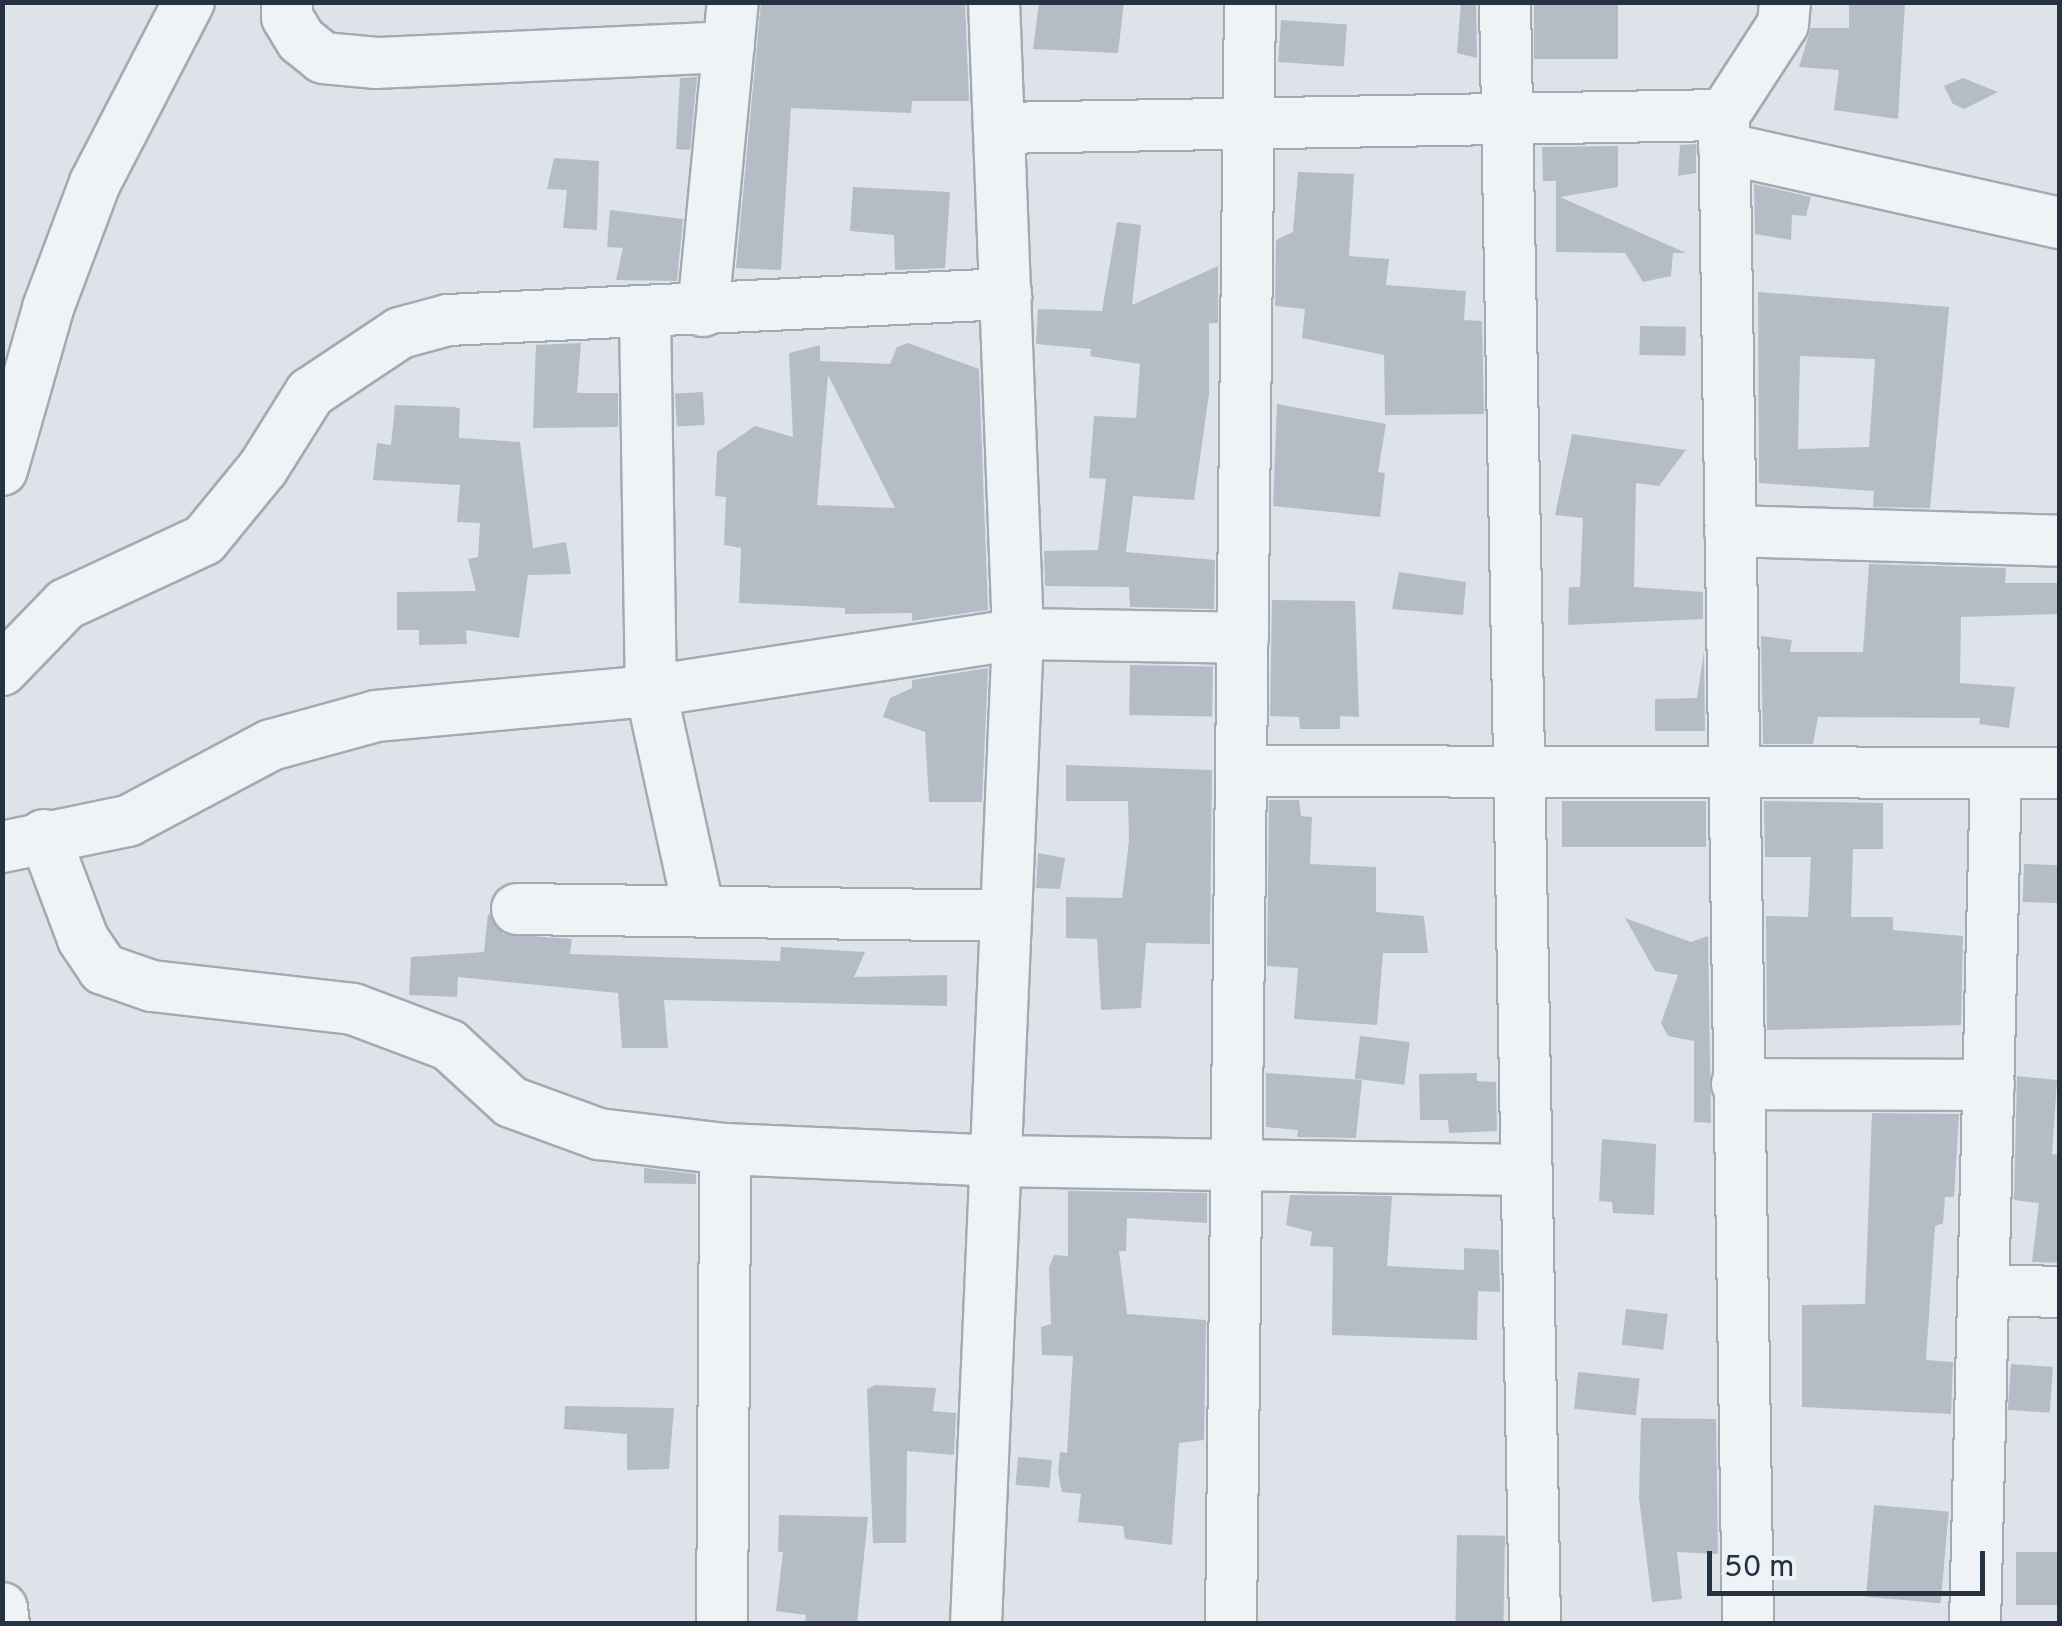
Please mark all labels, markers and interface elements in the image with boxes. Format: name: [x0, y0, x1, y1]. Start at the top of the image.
scale bar: [1712, 1531, 1990, 1593]
text: 50 m: [1724, 1550, 1794, 1587]

